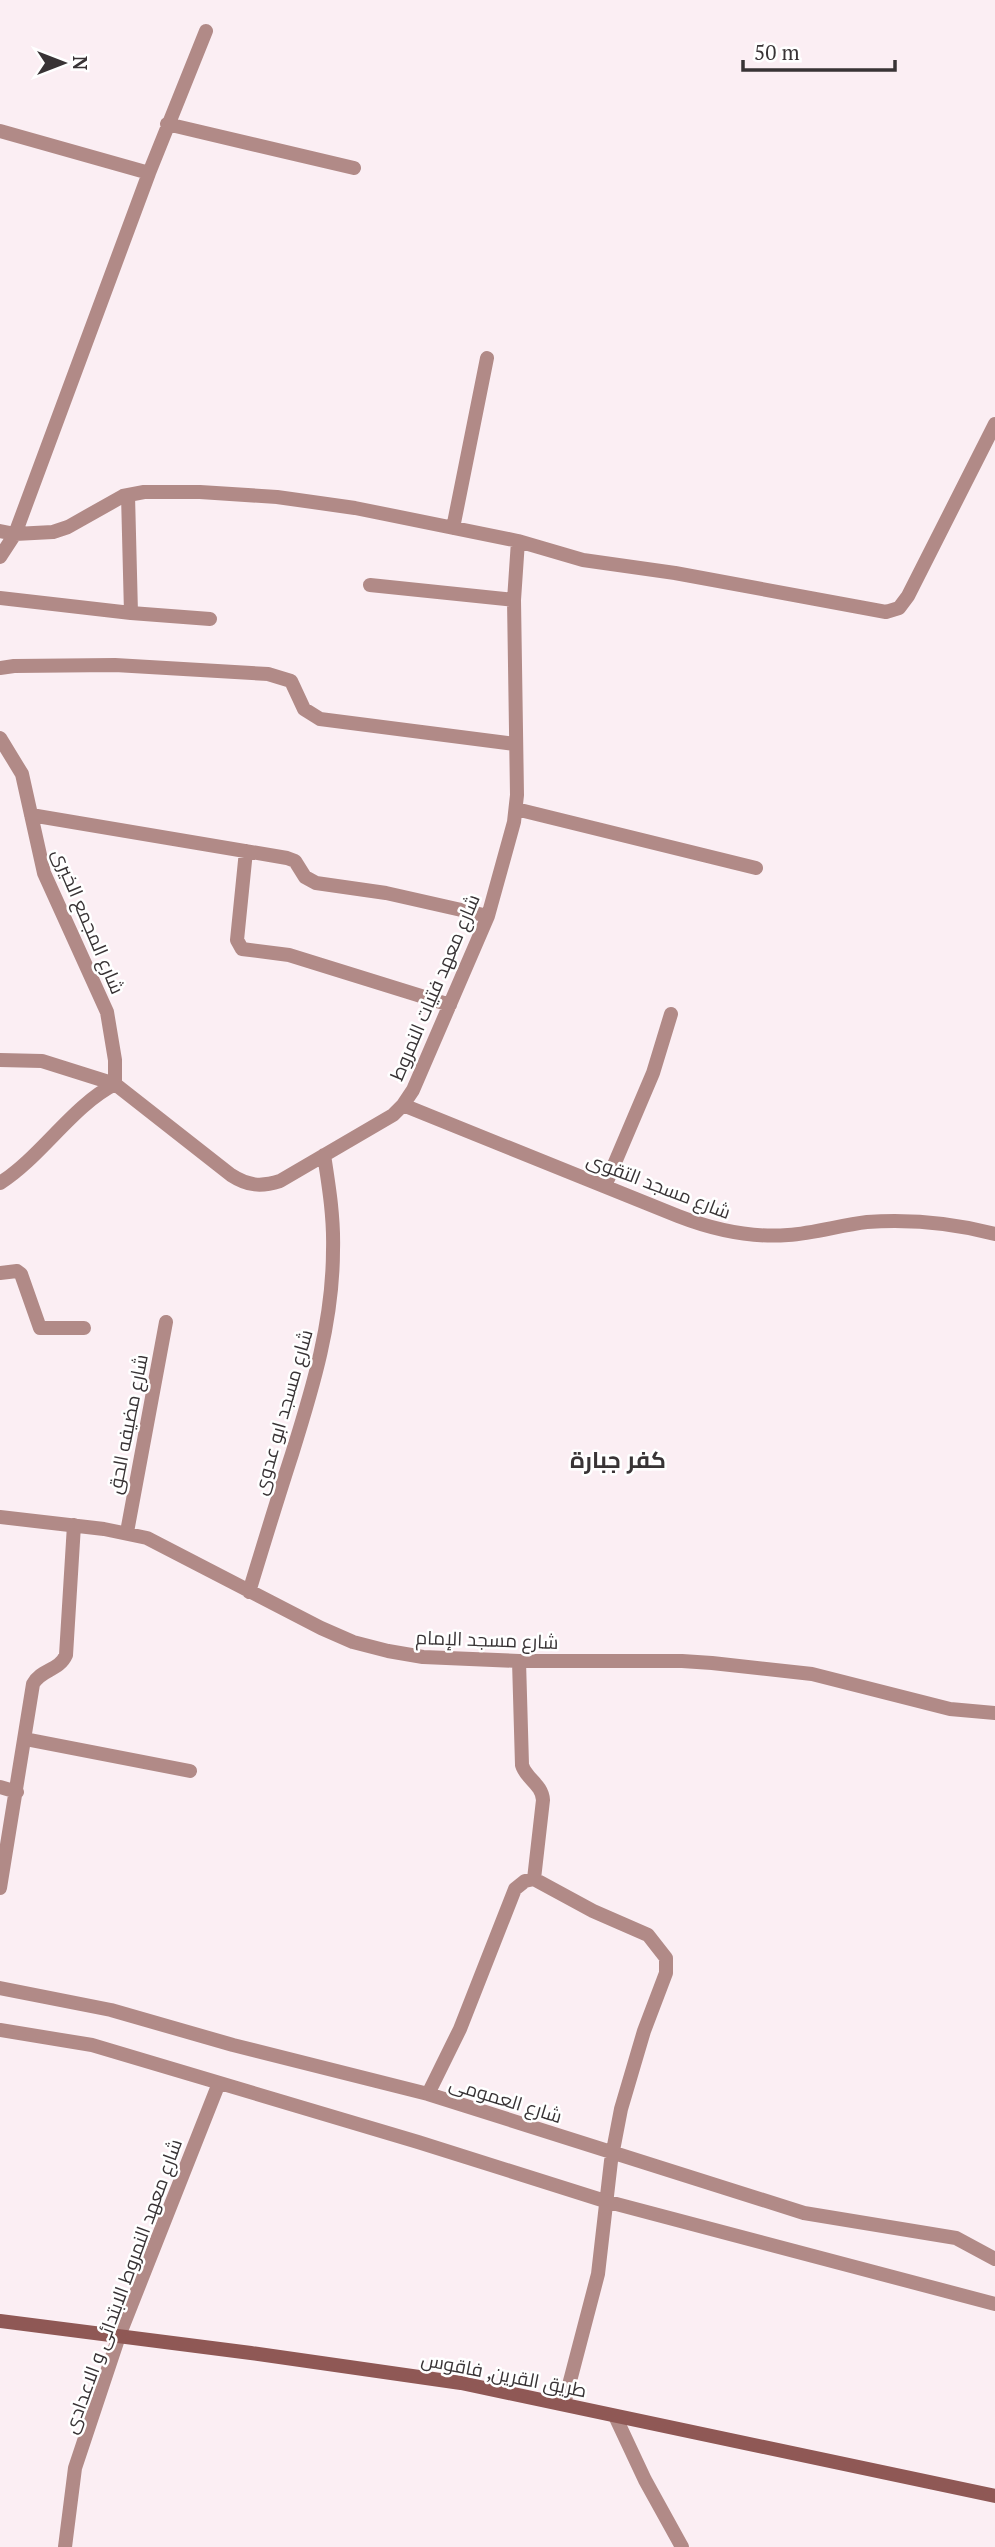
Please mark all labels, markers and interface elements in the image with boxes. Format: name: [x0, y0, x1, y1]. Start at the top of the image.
north arrow: [28, 28, 98, 98]
scale bar: [743, 28, 895, 72]
text: 50 m: [754, 38, 800, 66]
text: N: [68, 56, 93, 71]
street label: شارع المجمع الخيرى: [45, 845, 131, 998]
street label: شارع معهد فتيات النمروط: [383, 890, 486, 1085]
street label: شارع مسجد التقوى: [583, 1146, 735, 1226]
street label: شارع مسجد ابو عدوى: [246, 1326, 319, 1498]
street label: شارع مضيفه الحق: [101, 1352, 155, 1496]
district label: كفر جبارة: [570, 1444, 666, 1475]
street label: شارع مسجد الإمام: [415, 1624, 559, 1656]
street label: شارع العمومى: [446, 2070, 565, 2130]
street label: شارع معهد النمروط الابتدائى و الاعدادى: [57, 2135, 189, 2437]
street label: طريق القرين, فاقوس: [419, 2346, 589, 2403]

